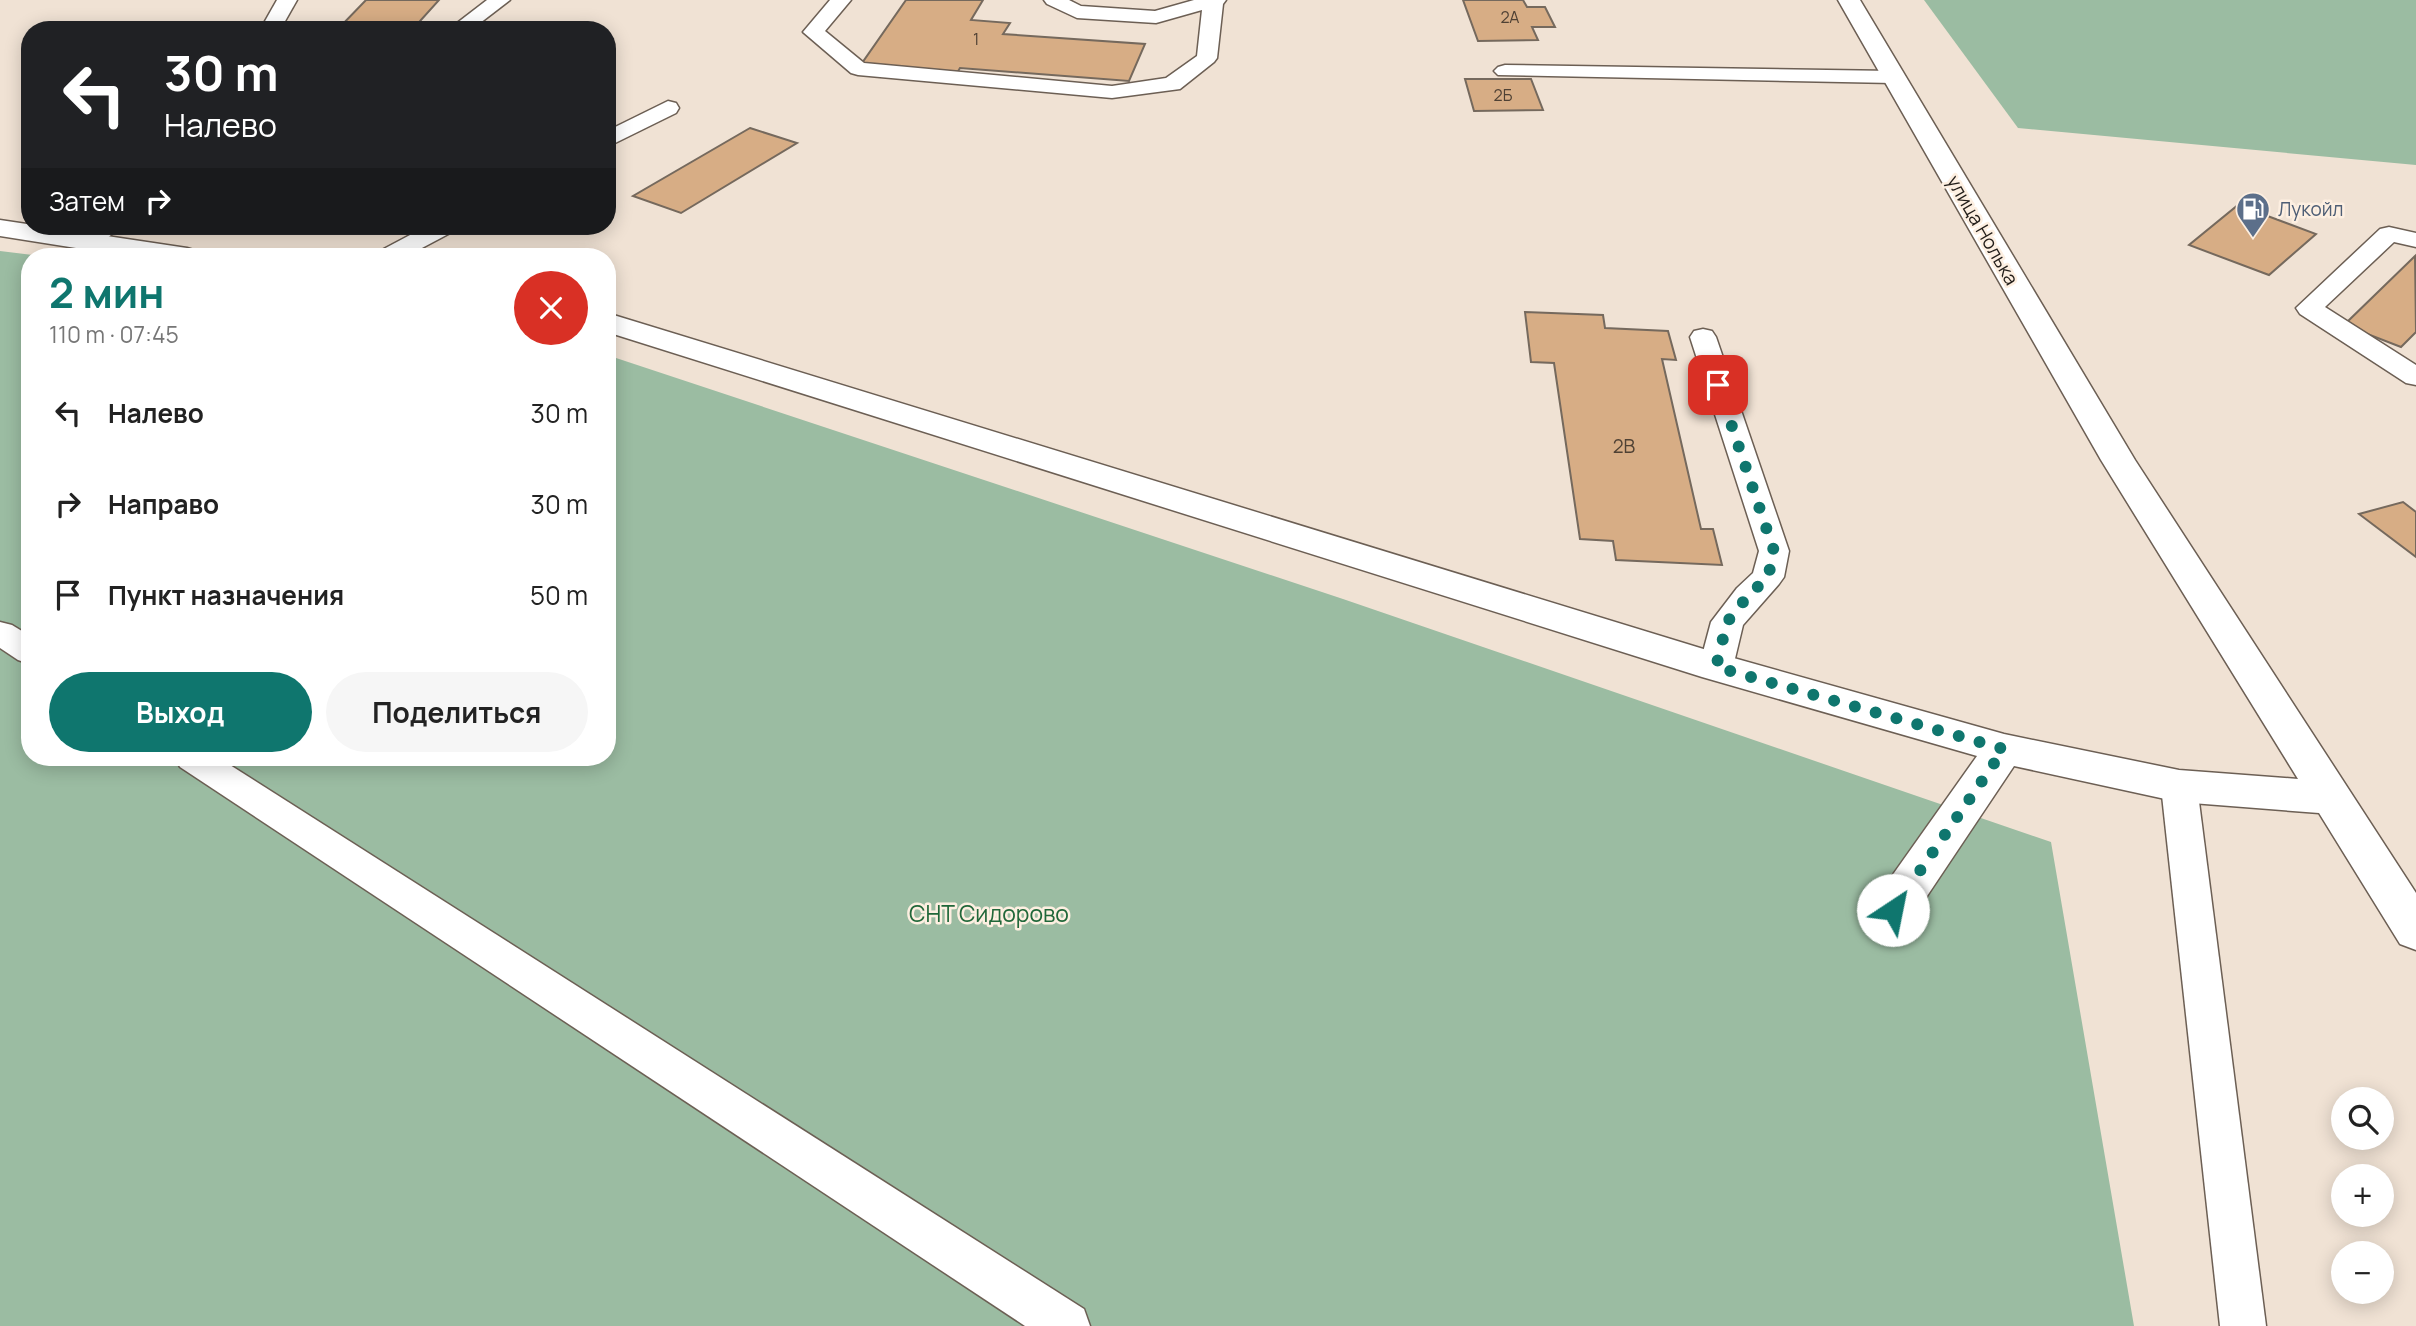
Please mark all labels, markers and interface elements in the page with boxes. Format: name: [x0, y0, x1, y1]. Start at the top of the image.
house number: 2А: [1501, 6, 1519, 28]
house number: 1: [973, 28, 979, 50]
text: 30 m: [164, 39, 279, 106]
icon: left: [49, 49, 140, 140]
house number: 2Б: [1494, 84, 1513, 106]
text: Налево: [164, 103, 277, 147]
street label: улица Нолька: [1941, 170, 2025, 290]
icon: right: [139, 182, 177, 220]
text: Затем: [49, 183, 125, 219]
fuel station icon: Лукойл: [2234, 190, 2272, 239]
place label: Лукойл: [2278, 196, 2344, 222]
text: 2 мин: [49, 263, 165, 321]
button: close: [514, 271, 588, 345]
text: 110 m · 07:45: [49, 318, 179, 350]
pin: [1688, 355, 1748, 415]
icon: arrive: [1699, 366, 1737, 404]
icon: left: [49, 394, 87, 432]
text: Налево: [108, 395, 204, 431]
text: 30 m: [531, 395, 588, 431]
house number: 2В: [1613, 433, 1636, 459]
icon: right: [49, 485, 87, 523]
text: Направо: [108, 486, 219, 522]
text: 30 m: [531, 486, 588, 522]
icon: arrive: [49, 576, 87, 614]
text: Пункт назначения: [108, 577, 344, 613]
text: 50 m: [530, 577, 588, 613]
button: Выход: [49, 672, 312, 752]
button: Поделиться: [326, 672, 588, 752]
position arrow: [1856, 873, 1930, 947]
park label: СНТ Сидорово: [909, 897, 1069, 929]
map controls: [2331, 1087, 2394, 1304]
button: search: [2331, 1087, 2394, 1150]
button: +: [2331, 1164, 2394, 1227]
button: −: [2331, 1241, 2394, 1304]

